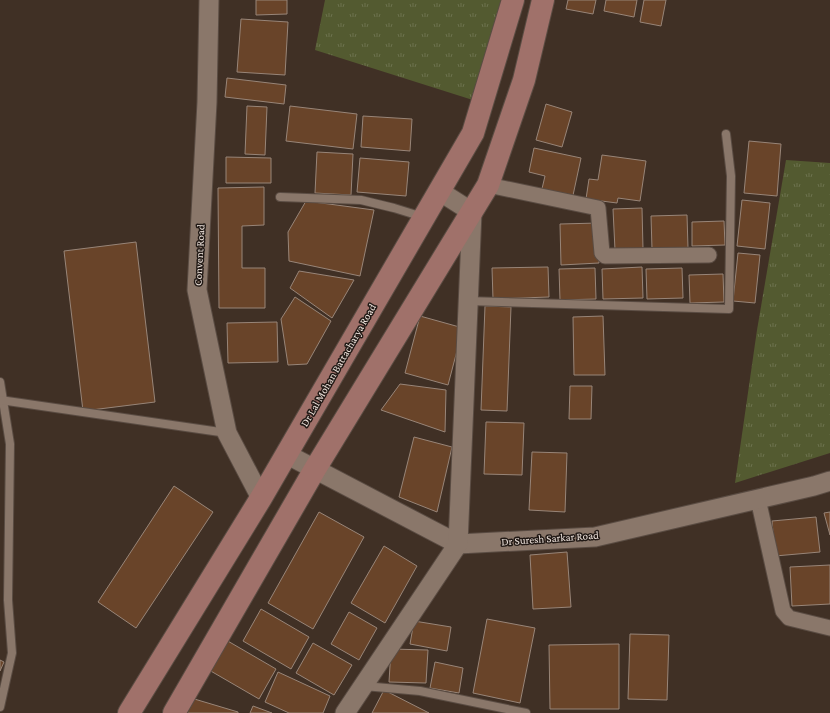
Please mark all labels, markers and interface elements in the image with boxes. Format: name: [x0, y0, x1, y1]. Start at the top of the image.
street label: Convent Road: [191, 224, 207, 286]
street label: Dr Lal Mohan Battacharya Road: [298, 301, 379, 429]
street label: Dr Suresh Sarkar Road: [501, 529, 599, 547]

